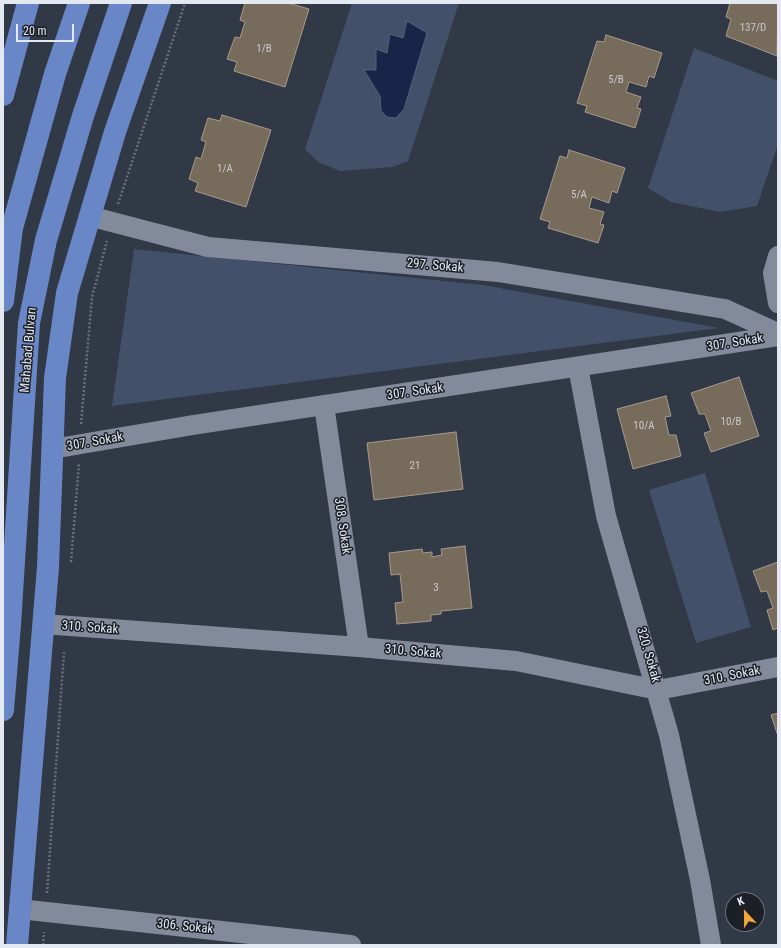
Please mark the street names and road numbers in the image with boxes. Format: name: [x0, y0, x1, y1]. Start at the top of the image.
street label: 297. Sokak: [406, 256, 464, 276]
street label: Mahabad Bulvarı: [17, 307, 41, 393]
street label: 307. Sokak: [706, 331, 764, 355]
street label: 307. Sokak: [386, 380, 444, 404]
street label: 307. Sokak: [66, 429, 124, 455]
street label: 308. Sokak: [330, 497, 354, 555]
street label: 310. Sokak: [61, 618, 119, 638]
street label: 320. Sokak: [633, 626, 663, 684]
street label: 310. Sokak: [384, 642, 442, 662]
street label: 310. Sokak: [703, 663, 761, 689]
street label: 306. Sokak: [156, 916, 214, 938]

